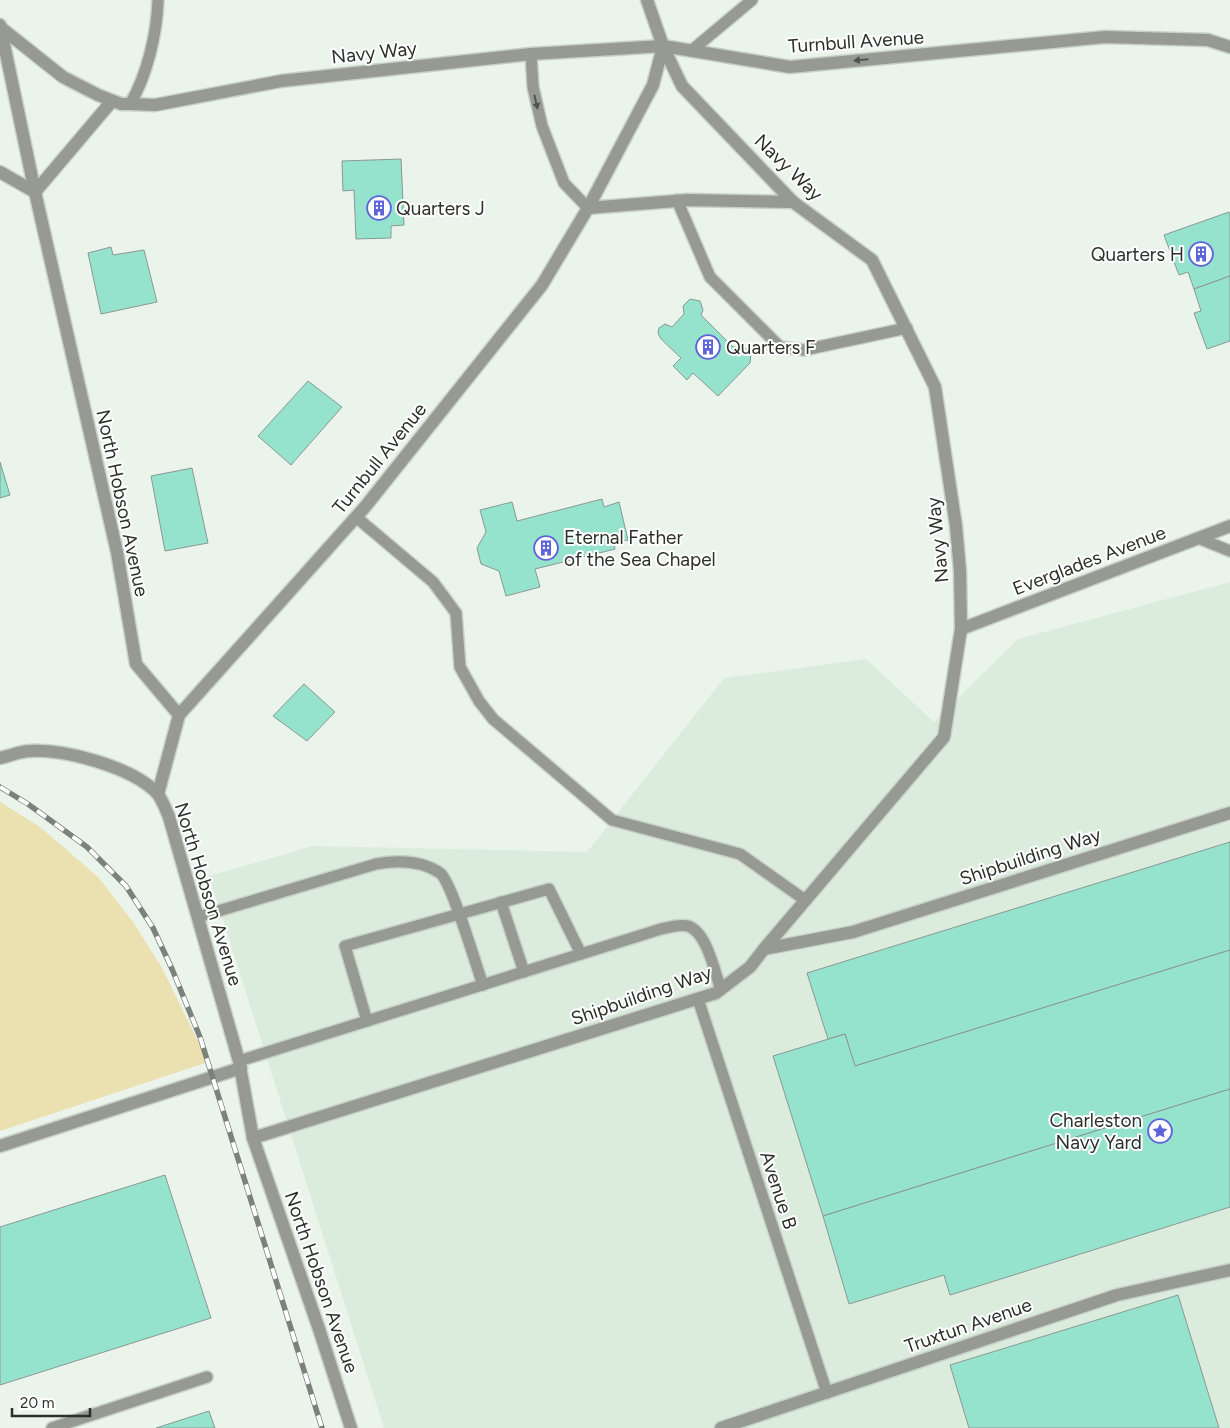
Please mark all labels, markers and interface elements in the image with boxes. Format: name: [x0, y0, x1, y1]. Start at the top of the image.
street label: Turnbull Avenue: [787, 25, 925, 58]
street label: Navy Way: [330, 37, 418, 68]
one-way arrow: [853, 57, 869, 65]
one-way arrow: [532, 94, 540, 110]
street label: Navy Way: [750, 129, 828, 205]
building icon: Quarters J: [366, 195, 392, 221]
place label: Quarters J: [396, 197, 485, 220]
building icon: Quarters H: [1188, 241, 1214, 267]
place label: Quarters H: [1091, 243, 1184, 266]
building icon: Quarters F: [695, 334, 721, 360]
place label: Quarters F: [726, 336, 815, 359]
street label: Turnbull Avenue: [328, 398, 431, 519]
street label: North Hobson Avenue: [91, 408, 154, 599]
street label: Navy Way: [922, 496, 953, 584]
street label: Everglades Avenue: [1009, 521, 1169, 600]
place label: Eternal Father of the Sea Chapel: [564, 526, 716, 571]
building icon: Eternal Father of the Sea Chapel: [533, 535, 559, 561]
street label: North Hobson Avenue: [170, 800, 247, 989]
street label: Shipbuilding Way: [957, 823, 1104, 890]
street label: Shipbuilding Way: [568, 961, 715, 1030]
place label: Charleston Navy Yard: [1049, 1109, 1142, 1154]
place icon: Charleston Navy Yard: [1147, 1118, 1173, 1144]
street label: Avenue B: [755, 1148, 802, 1232]
street label: North Hobson Avenue: [280, 1188, 363, 1376]
street label: Truxtun Avenue: [902, 1293, 1035, 1358]
scale bar: [12, 1386, 90, 1418]
text: 20 m: [20, 1394, 54, 1412]

